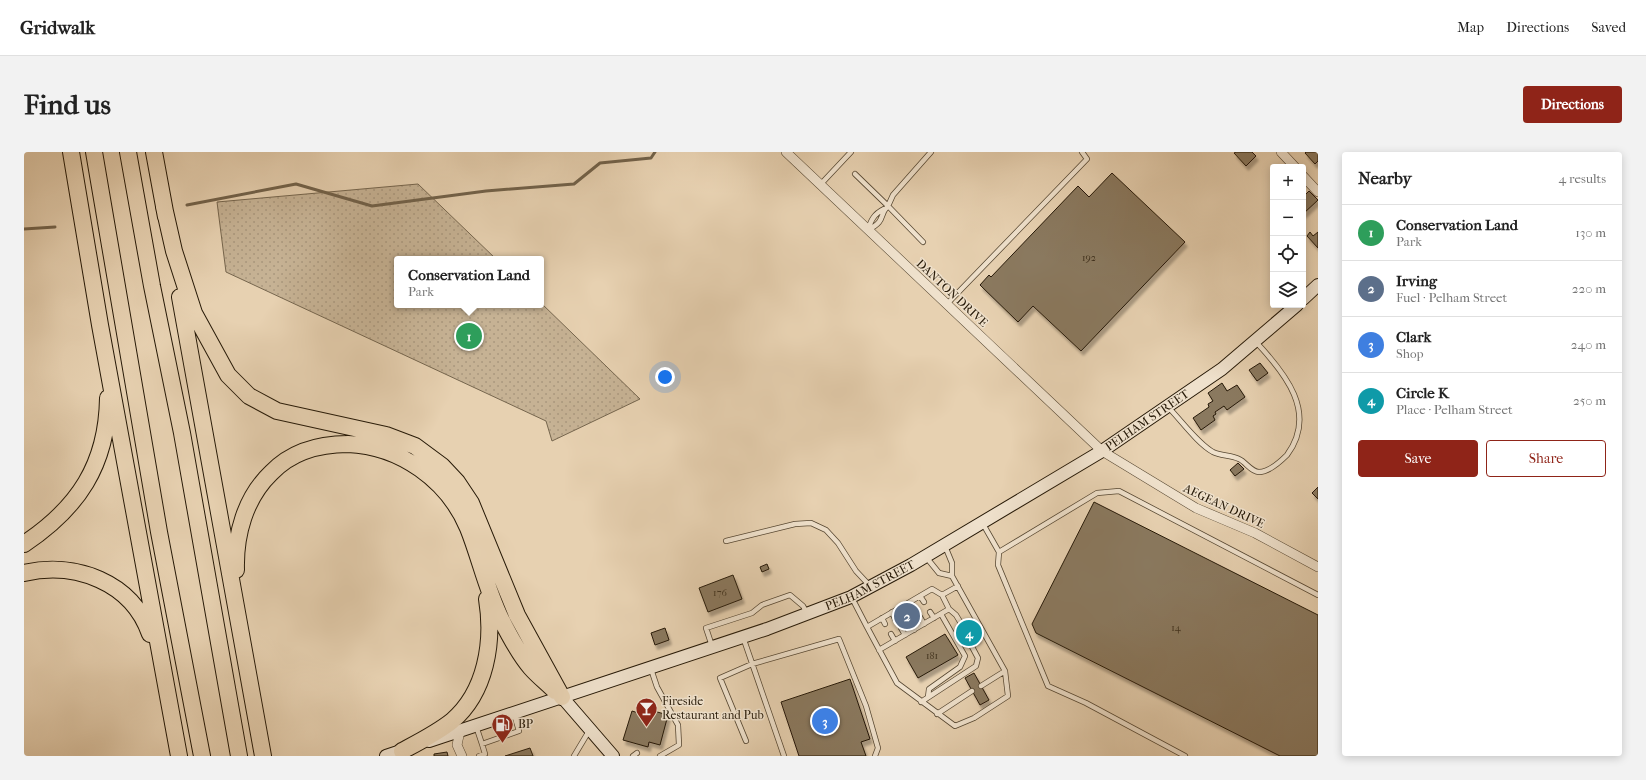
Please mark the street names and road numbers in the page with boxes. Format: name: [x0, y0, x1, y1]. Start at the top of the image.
street label: DANTON DRIVE: [913, 256, 991, 330]
street label: PELHAM STREET: [1103, 386, 1192, 454]
street label: AEGEAN DRIVE: [1180, 481, 1267, 531]
street label: PELHAM STREET: [823, 557, 918, 613]

